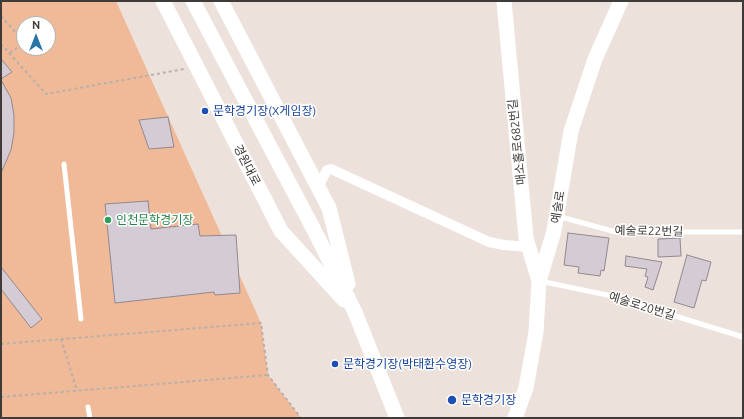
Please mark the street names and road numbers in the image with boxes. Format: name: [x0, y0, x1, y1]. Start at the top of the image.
street label: 매소홀로682번길: [505, 98, 529, 186]
street label: 경원대로: [231, 142, 263, 188]
street label: 예술로: [548, 190, 568, 224]
street label: 예술로22번길: [615, 223, 683, 239]
street label: 예술로20번길: [607, 289, 677, 323]

